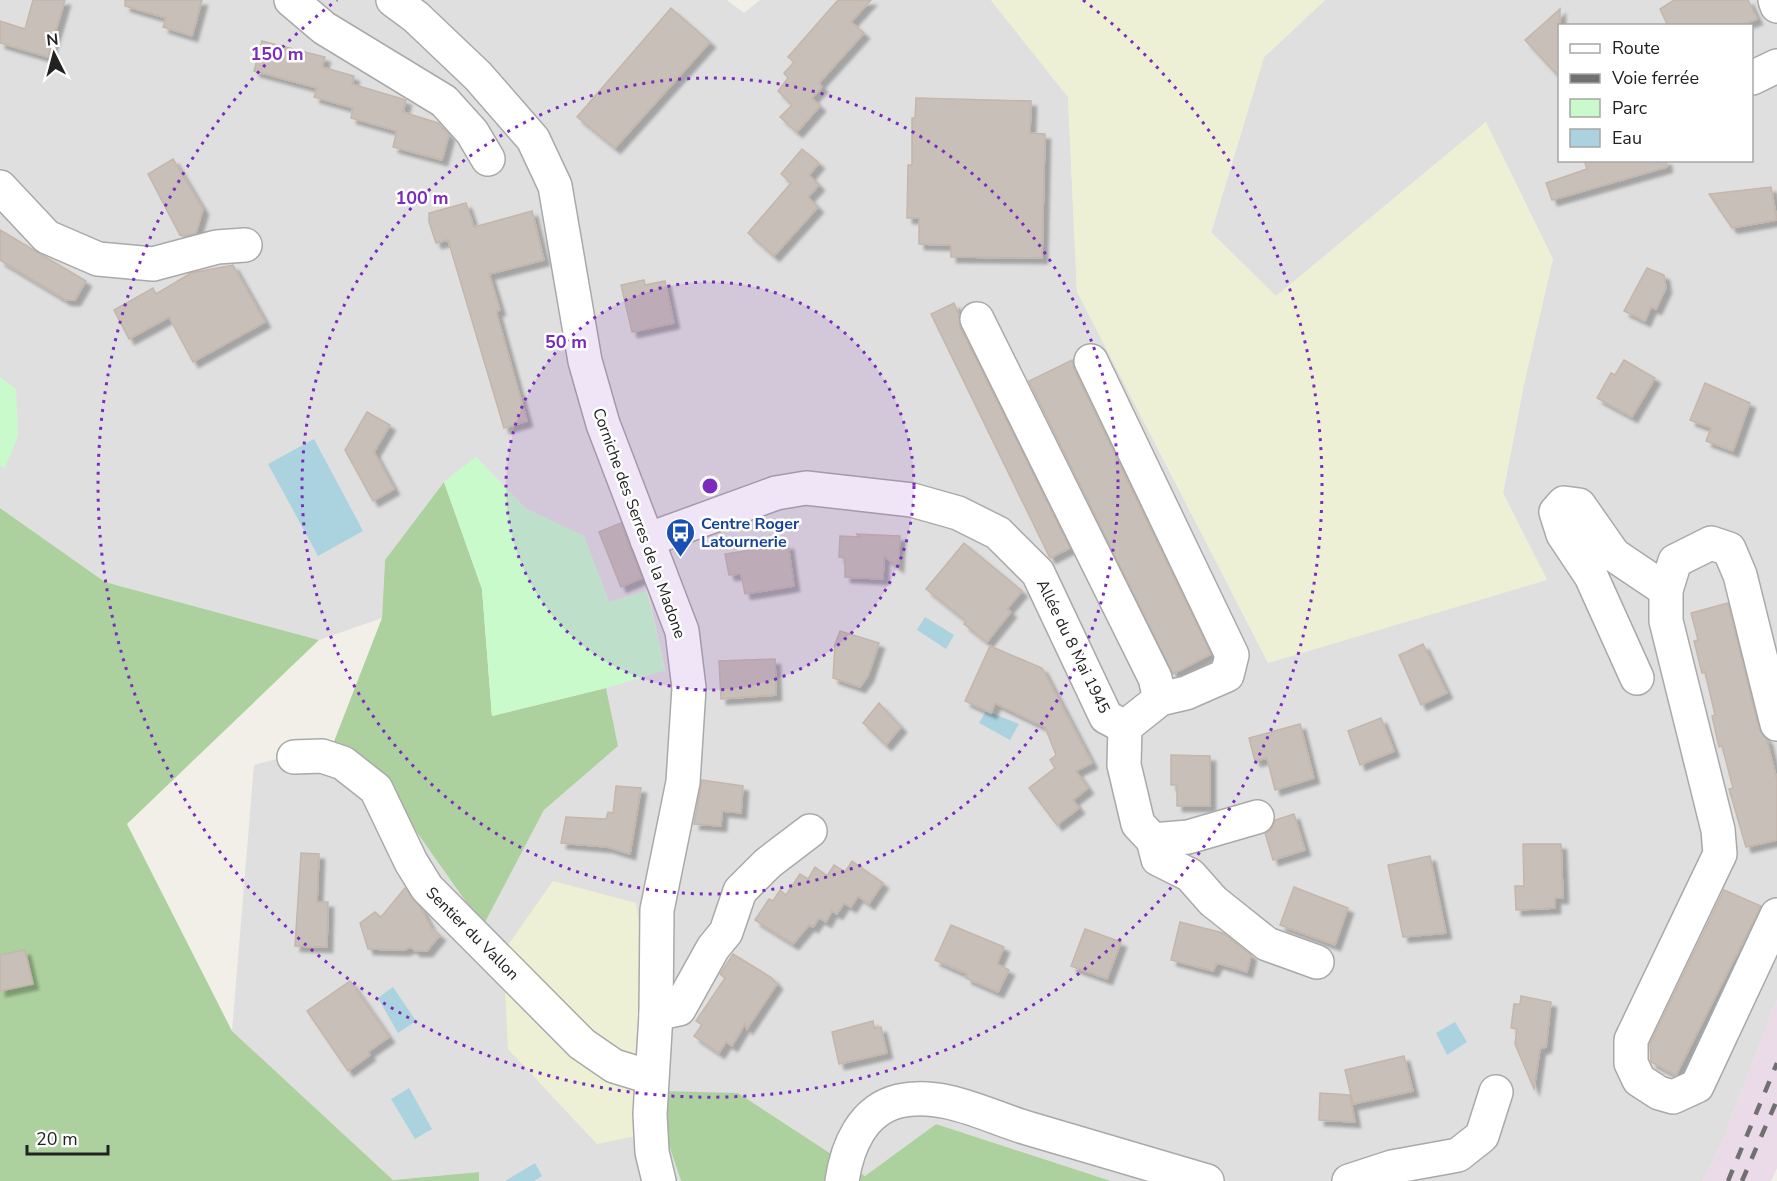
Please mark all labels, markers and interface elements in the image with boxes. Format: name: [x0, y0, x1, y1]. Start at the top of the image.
north arrow: [24, 24, 84, 84]
legend: [1558, 24, 1753, 162]
text: N: [45, 29, 60, 52]
text: Route: [1612, 36, 1660, 60]
text: 150 m: [250, 42, 304, 66]
text: Voie ferrée: [1611, 66, 1699, 90]
text: Parc: [1612, 96, 1647, 120]
text: Eau: [1612, 126, 1642, 150]
text: 100 m: [395, 186, 449, 210]
text: 50 m: [545, 330, 587, 354]
street label: Corniche des Serres de la Madone: [587, 405, 691, 642]
centre of rings: [700, 476, 720, 496]
place label: Centre Roger Latournerie: [701, 513, 800, 553]
bus stop icon: Centre Roger Latournerie: [664, 516, 696, 558]
street label: Allée du 8 Mai 1945: [1031, 576, 1115, 717]
street label: Sentier du Vallon: [421, 882, 524, 985]
scale bar: [27, 1118, 108, 1156]
text: 20 m: [36, 1127, 78, 1151]

